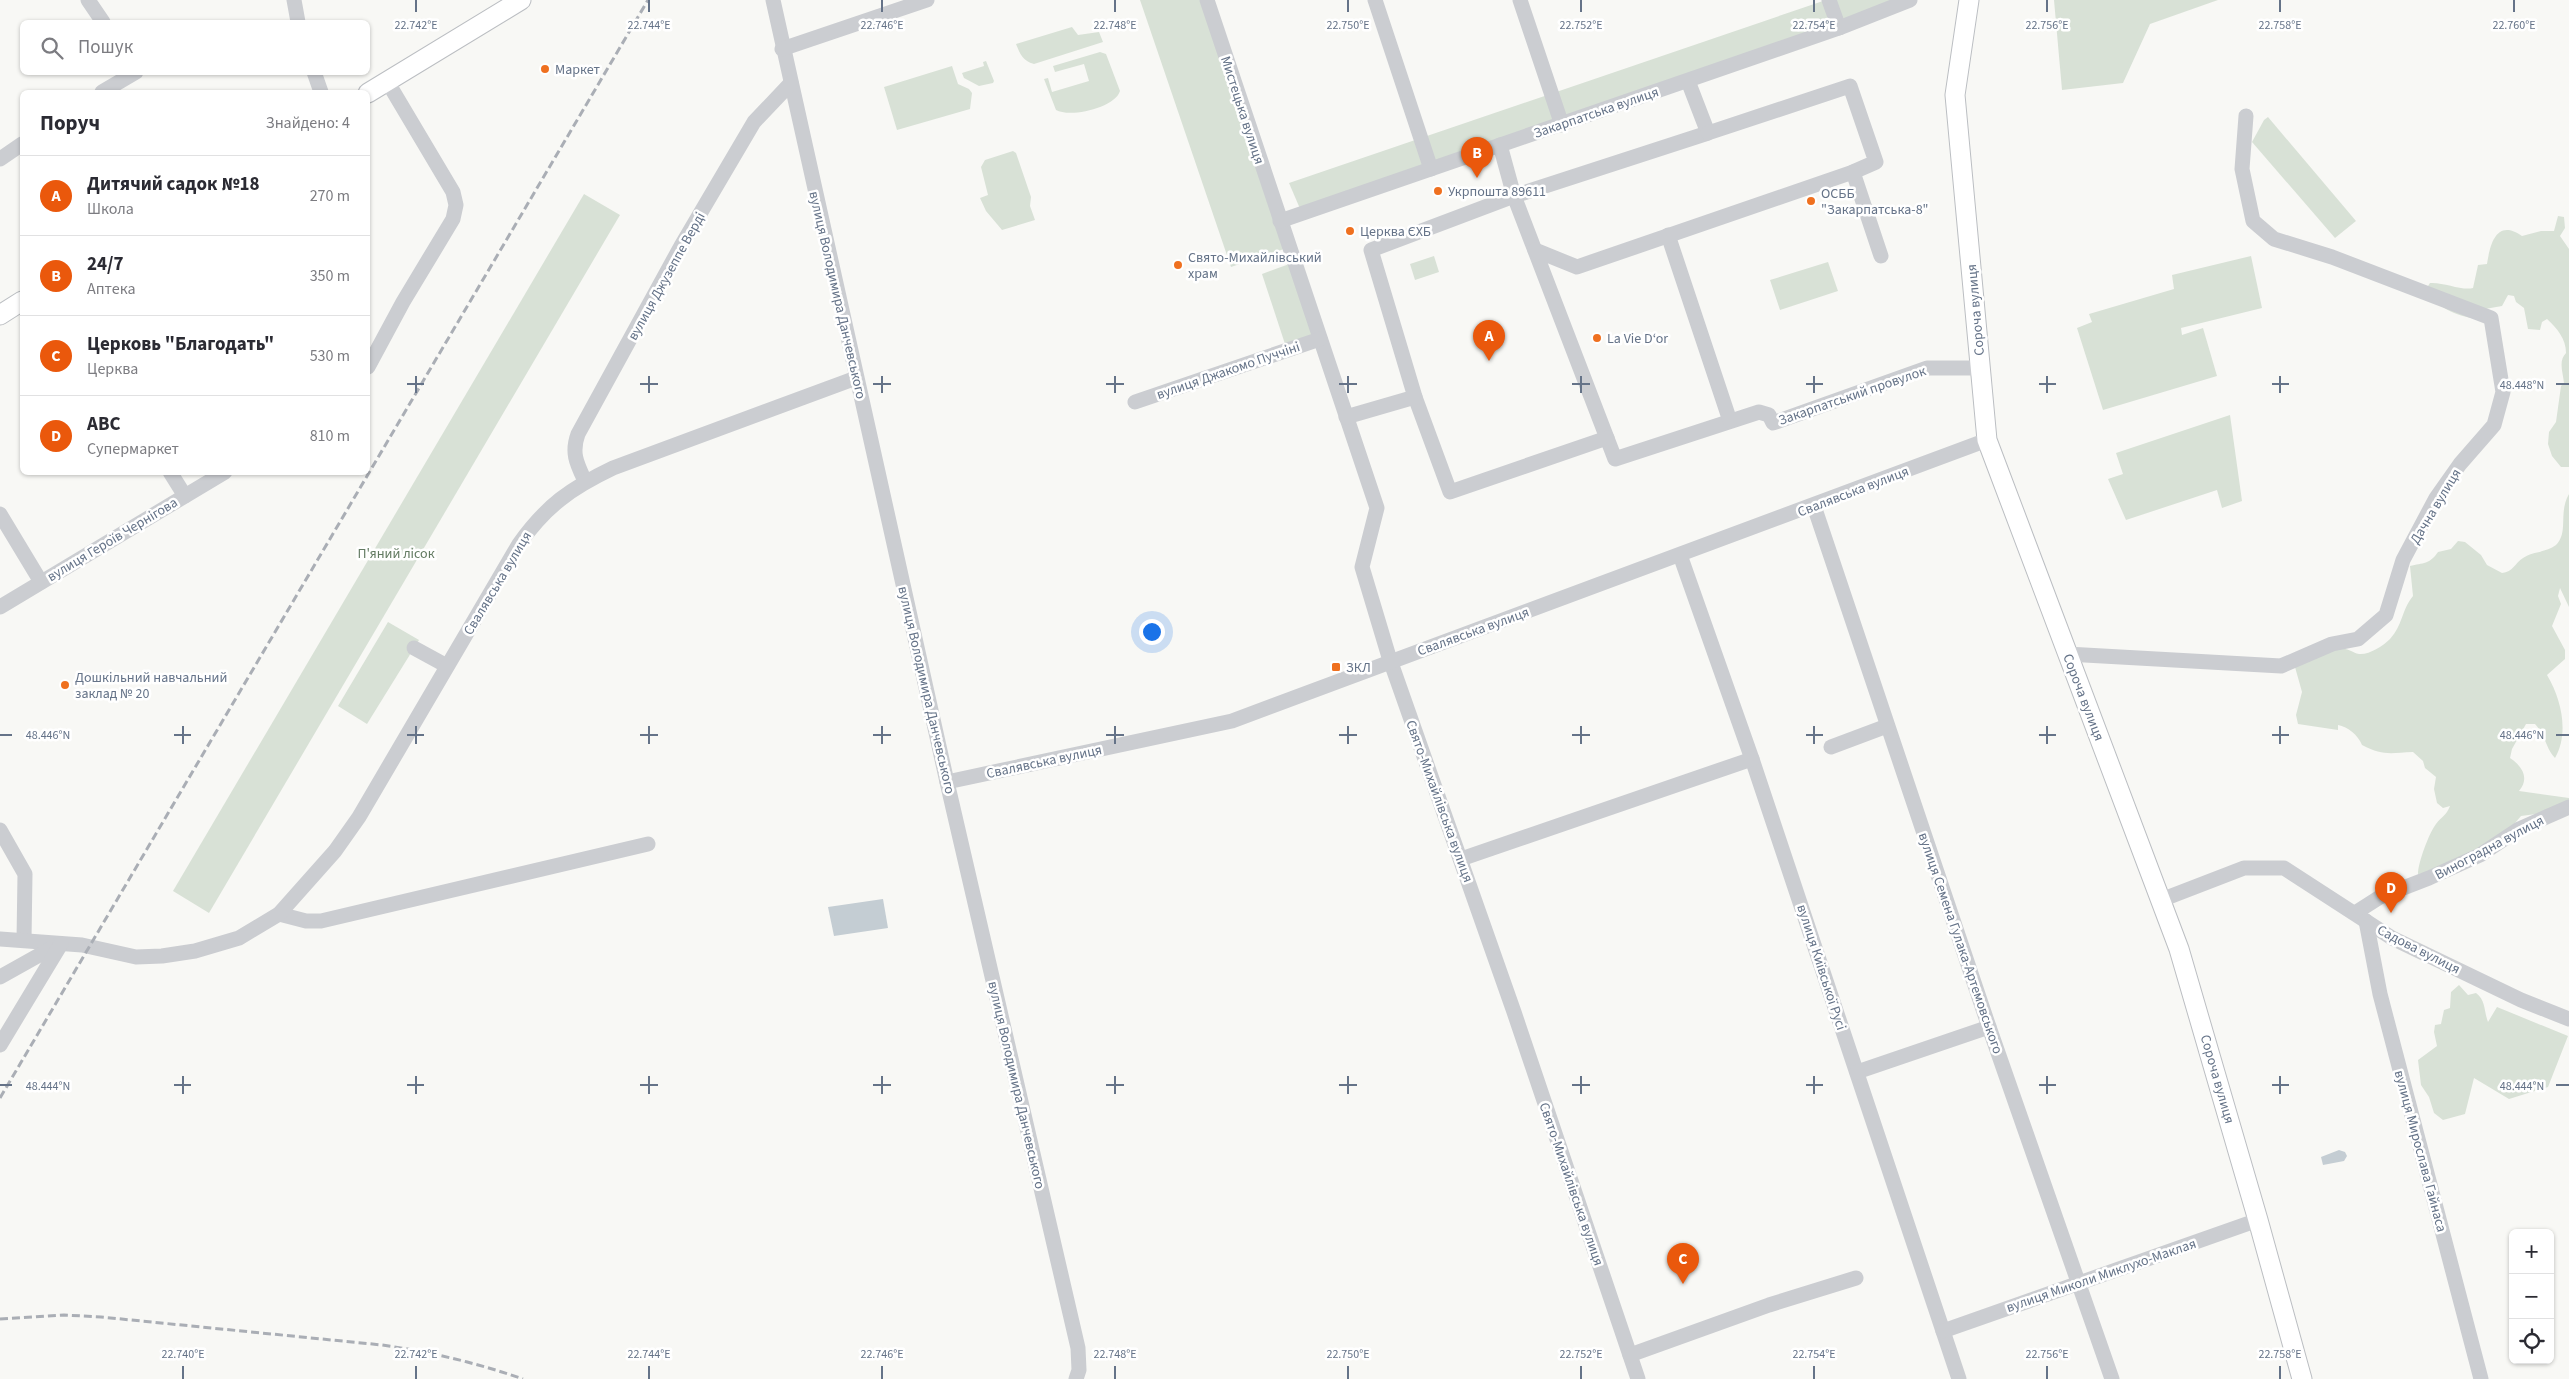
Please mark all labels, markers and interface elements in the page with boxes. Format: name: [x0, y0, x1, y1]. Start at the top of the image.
text: 22.742°E: [394, 17, 438, 34]
text: 22.744°E: [627, 17, 671, 34]
text: 22.746°E: [860, 17, 904, 34]
text: 22.748°E: [1093, 17, 1137, 34]
text: 22.750°E: [1326, 17, 1370, 34]
text: 22.752°E: [1559, 17, 1603, 34]
text: 22.754°E: [1792, 17, 1836, 34]
text: 22.756°E: [2025, 17, 2069, 34]
text: 22.758°E: [2258, 17, 2302, 34]
text: 22.760°E: [2492, 17, 2536, 34]
search box: [20, 20, 370, 75]
icon: search: [38, 34, 66, 62]
text: Пошук: [78, 34, 133, 61]
street label: Мистецька вулиця: [1215, 54, 1269, 167]
place label: Маркет: [555, 60, 600, 80]
marker: Маркет: [539, 63, 551, 75]
street label: Закарпатська вулиця: [1531, 82, 1662, 144]
text: Поруч: [40, 108, 100, 138]
text: Знайдено: 4: [266, 112, 350, 134]
pin: B: [1461, 137, 1493, 178]
text: Дитячий садок №18: [87, 171, 260, 198]
place label: Укрпошта 89611: [1448, 182, 1546, 202]
place label: ОСББ "Закарпатська-8": [1821, 184, 1929, 220]
text: A: [51, 185, 61, 207]
text: 270 m: [310, 185, 350, 207]
marker: Укрпошта 89611: [1432, 185, 1444, 197]
street label: вулиця Володимира Данчевського: [803, 189, 871, 401]
marker: ОСББ "Закарпатська-8": [1805, 195, 1817, 207]
text: Школа: [87, 198, 134, 220]
street label: вулиця Джузеппе Верді: [623, 209, 710, 344]
place label: Церква ЄХБ: [1360, 222, 1431, 242]
marker: Церква ЄХБ: [1344, 225, 1356, 237]
place label: Свято-Михайлівський храм: [1188, 248, 1322, 284]
text: 24/7: [87, 251, 124, 278]
marker: Свято-Михайлівський храм: [1172, 259, 1184, 271]
street label: Сороча вулиця: [1962, 263, 1990, 357]
text: B: [51, 265, 61, 287]
text: 350 m: [310, 265, 350, 287]
text: Аптека: [87, 278, 135, 300]
pin: A: [1473, 320, 1505, 361]
place label: La Vie D‘or: [1607, 329, 1668, 349]
text: Церковь "Благодать": [87, 331, 274, 358]
marker: La Vie D‘or: [1591, 332, 1603, 344]
street label: вулиця Джакомо Пуччіні: [1154, 337, 1303, 405]
text: C: [51, 345, 61, 367]
text: 530 m: [310, 345, 350, 367]
text: Церква: [87, 358, 138, 380]
street label: Закарпатський провулок: [1776, 361, 1929, 431]
text: 48.448°N: [2500, 377, 2544, 394]
text: ABC: [87, 411, 120, 438]
text: D: [51, 425, 61, 447]
text: 810 m: [310, 425, 350, 447]
text: Супермаркет: [87, 438, 179, 460]
street label: Свалявська вулиця: [1795, 462, 1912, 522]
street label: Дачна вулиця: [2405, 465, 2466, 548]
street label: вулиця Героїв Чернігова: [43, 493, 182, 587]
street label: Свалявська вулиця: [459, 528, 537, 639]
park label: П'яний лісок: [357, 544, 435, 564]
street label: вулиця Володимира Данчевського: [892, 584, 960, 796]
street label: Свалявська вулиця: [1415, 602, 1532, 661]
your location: [1139, 619, 1165, 645]
street label: Сороча вулиця: [2057, 651, 2109, 744]
place label: ЗКЛ: [1346, 658, 1371, 678]
marker: ЗКЛ: [1330, 661, 1342, 673]
place label: Дошкільний навчальний заклад № 20: [75, 668, 227, 704]
marker: Дошкільний навчальний заклад № 20: [59, 679, 71, 691]
street label: Свято-Михайлівська вулиця: [1400, 717, 1478, 885]
text: 48.446°N: [26, 727, 70, 744]
text: 48.446°N: [2500, 727, 2544, 744]
street label: Свалявська вулиця: [985, 740, 1104, 784]
street label: Виноградна вулиця: [2431, 811, 2548, 885]
street label: вулиця Семена Гулака-Артемовського: [1913, 830, 2007, 1057]
pin: D: [2375, 872, 2407, 913]
street label: вулиця Київської Русі: [1791, 902, 1851, 1033]
street label: Садова вулиця: [2373, 920, 2464, 979]
street label: вулиця Володимира Данчевського: [982, 979, 1050, 1191]
street label: Сороча вулиця: [2195, 1032, 2239, 1126]
street label: вулиця Мирослава Гайнаса: [2389, 1068, 2451, 1235]
text: 48.444°N: [26, 1078, 70, 1095]
text: 48.444°N: [2500, 1078, 2544, 1095]
street label: Свято-Михайлівська вулиця: [1534, 1100, 1608, 1269]
map controls: [2509, 1229, 2554, 1364]
button: +: [2509, 1229, 2554, 1274]
street label: вулиця Миколи Миклухо-Маклая: [2004, 1234, 2199, 1318]
pin: C: [1667, 1243, 1699, 1284]
button: −: [2509, 1274, 2554, 1319]
button: locate: [2509, 1319, 2554, 1364]
text: 22.740°E: [161, 1346, 205, 1363]
text: 22.742°E: [394, 1346, 438, 1363]
text: 22.744°E: [627, 1346, 671, 1363]
text: 22.746°E: [860, 1346, 904, 1363]
text: 22.748°E: [1093, 1346, 1137, 1363]
text: 22.750°E: [1326, 1346, 1370, 1363]
text: 22.752°E: [1559, 1346, 1603, 1363]
text: 22.754°E: [1792, 1346, 1836, 1363]
text: 22.756°E: [2025, 1346, 2069, 1363]
text: 22.758°E: [2258, 1346, 2302, 1363]

